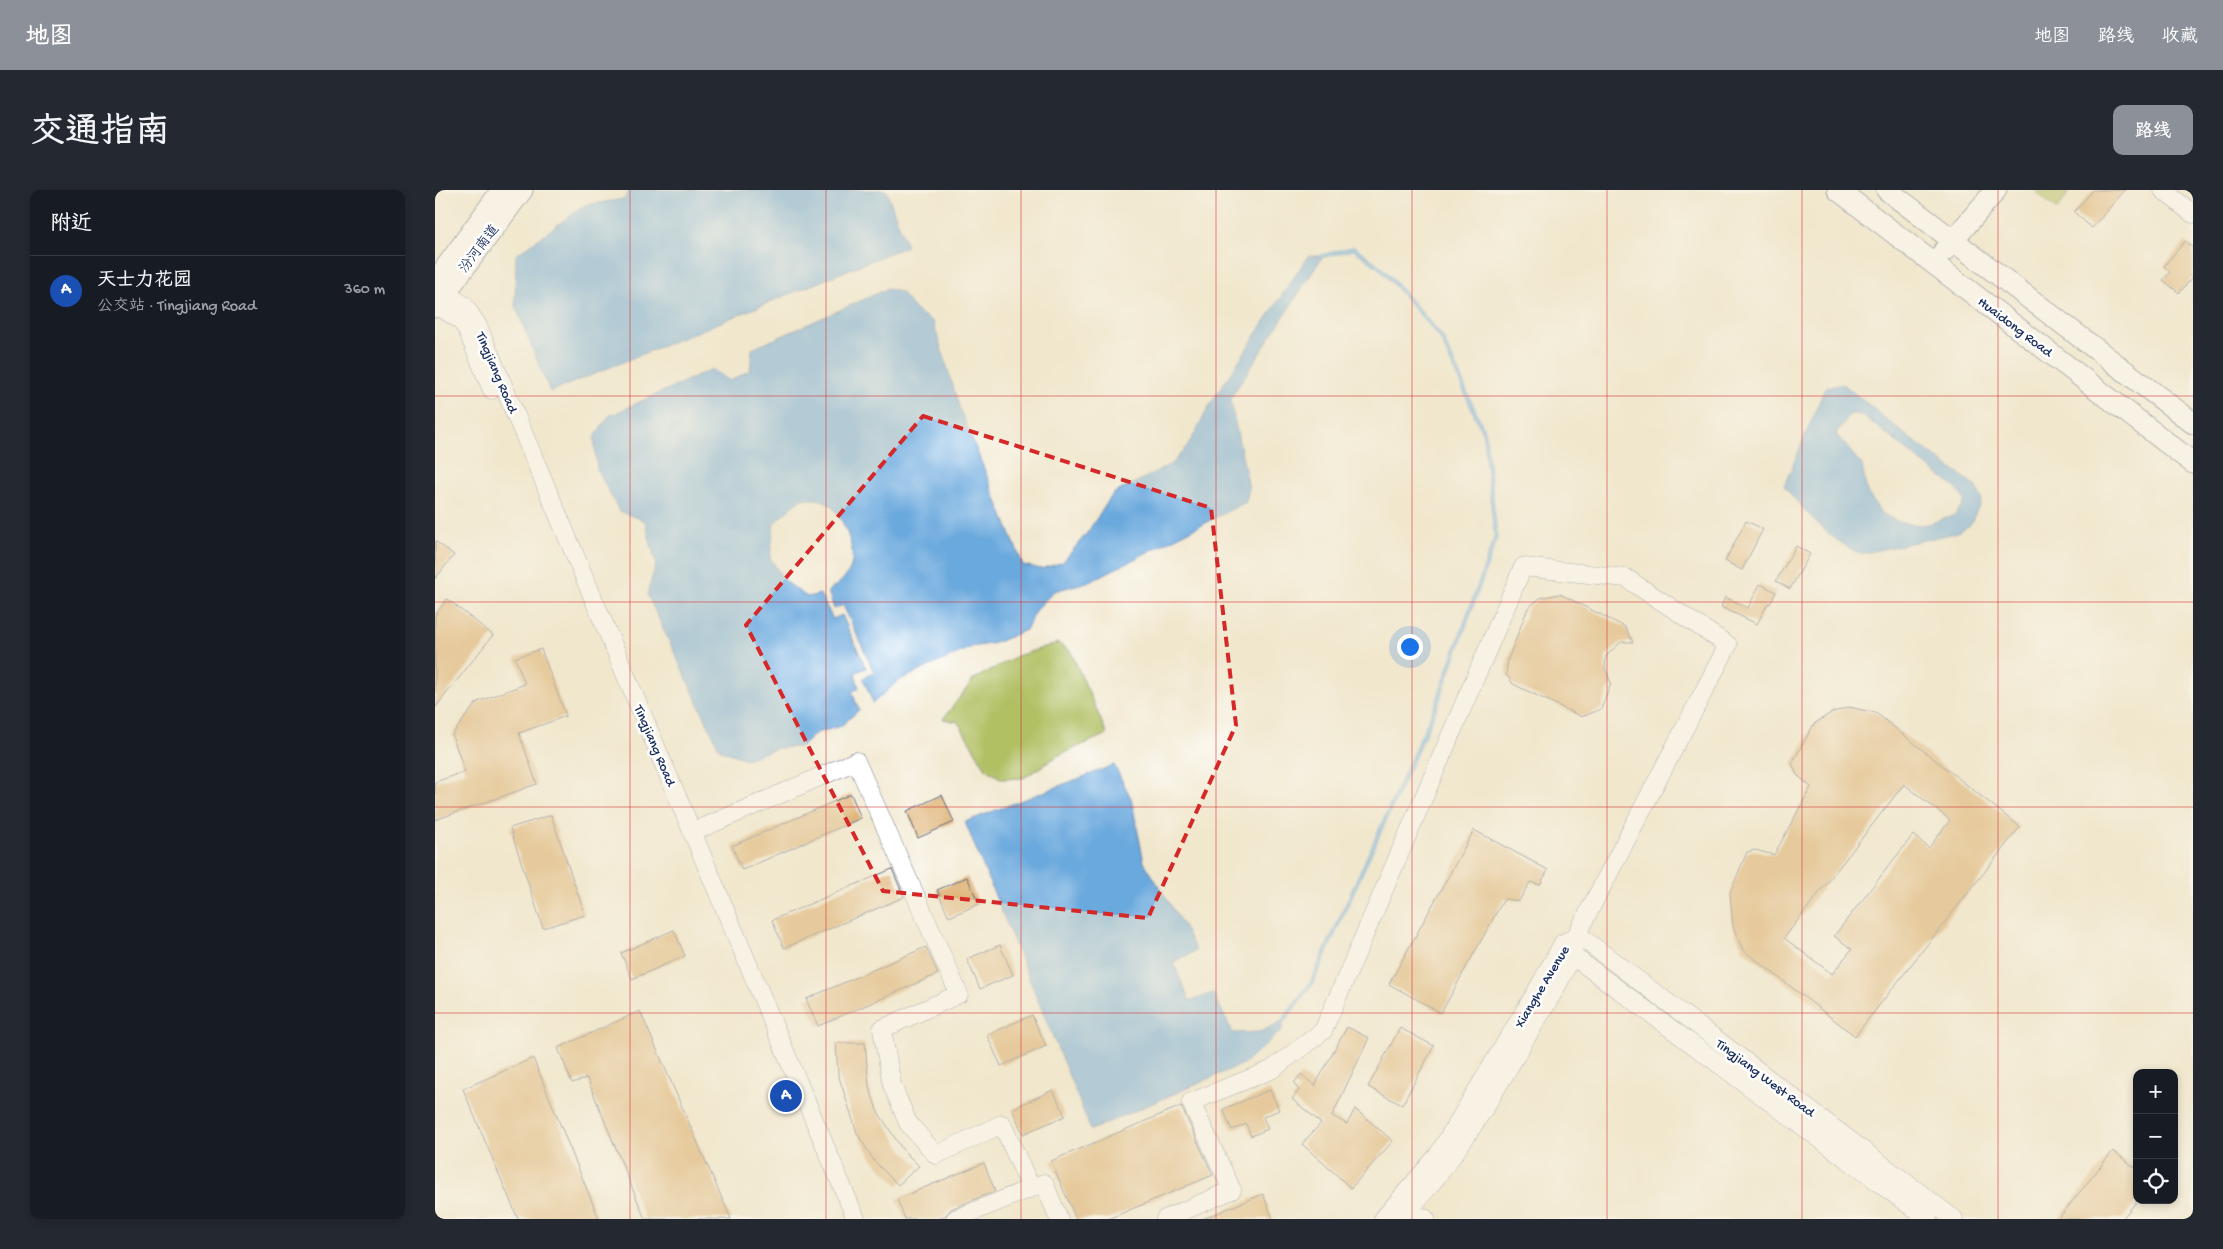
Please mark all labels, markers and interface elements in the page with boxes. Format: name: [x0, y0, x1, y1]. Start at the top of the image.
text: 地图: [25, 24, 73, 53]
text: 地图: [2034, 27, 2070, 48]
text: 路线: [2098, 27, 2134, 48]
text: 收藏: [2162, 27, 2198, 48]
button: 路线: [2113, 105, 2193, 155]
text: 交通指南: [30, 114, 170, 155]
text: 附近: [50, 213, 92, 238]
street label: 汾河南道: [456, 221, 504, 277]
text: 天士力花园: [97, 270, 192, 293]
text: A: [61, 281, 71, 300]
text: 360 m: [344, 281, 385, 300]
street label: Huaidong Road: [1974, 294, 2057, 363]
text: 公交站 · Tingjiang Road: [97, 298, 256, 317]
street label: Tingjiang Road: [471, 329, 521, 418]
your location: [1397, 634, 1423, 660]
street label: Tingjiang Road: [629, 702, 679, 791]
street label: Xianghe Avenue: [1511, 942, 1575, 1032]
street label: Tingjiang West Road: [1711, 1036, 1819, 1123]
map controls: [2133, 1069, 2178, 1204]
button: +: [2133, 1069, 2178, 1114]
pin: A: [770, 1077, 802, 1115]
button: −: [2133, 1114, 2178, 1159]
button: locate: [2133, 1159, 2178, 1204]

